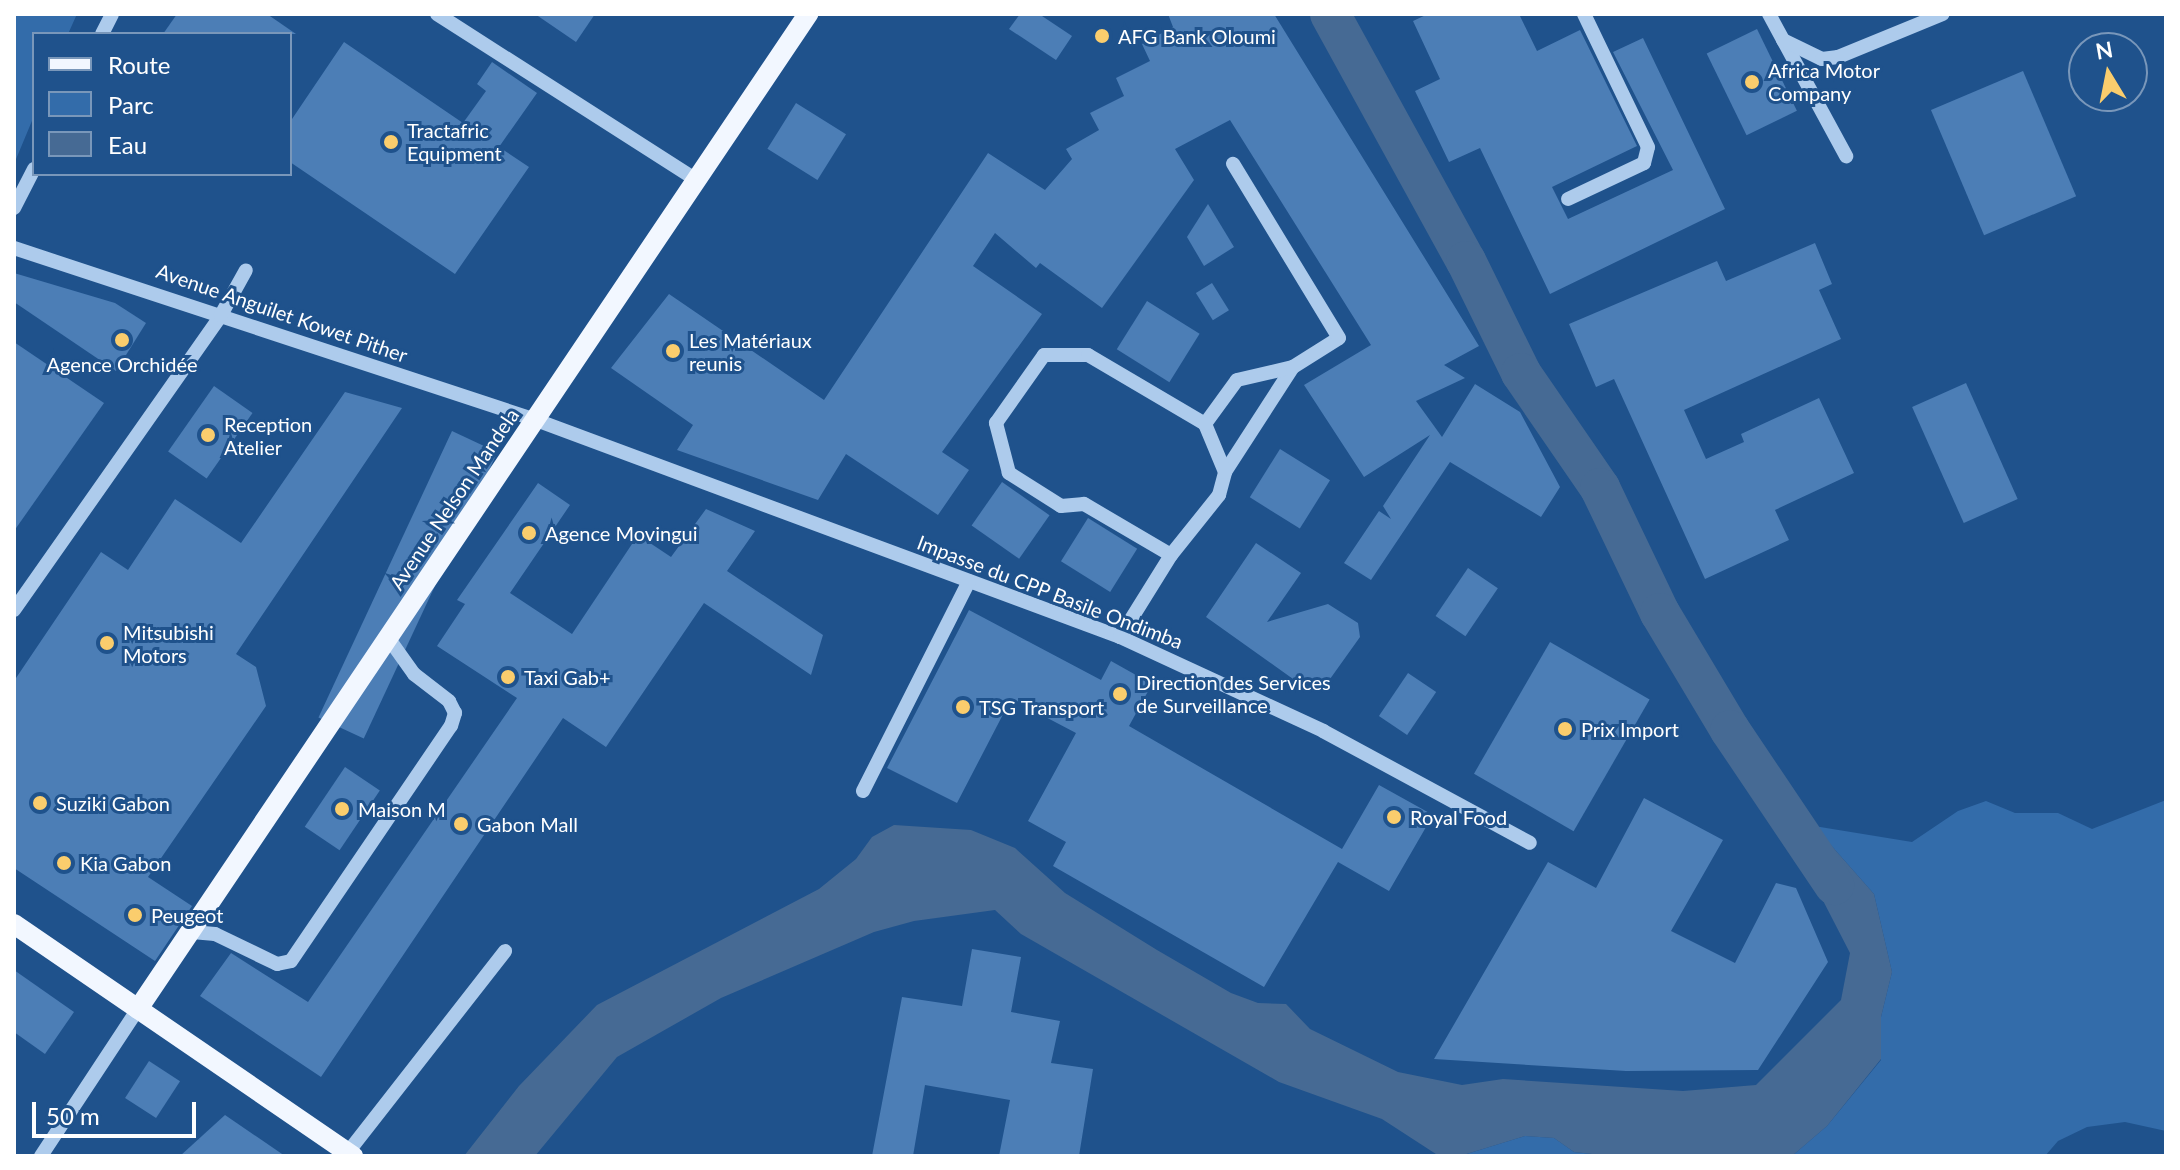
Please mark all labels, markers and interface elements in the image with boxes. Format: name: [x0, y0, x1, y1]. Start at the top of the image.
place label: AFG Bank Oloumi: [1118, 24, 1276, 48]
marker: AFG Bank Oloumi: [1093, 27, 1111, 45]
legend: [32, 32, 292, 176]
north arrow: [2068, 32, 2148, 112]
text: N: [2093, 35, 2115, 65]
text: Route: [108, 50, 170, 79]
place label: Africa Motor Company: [1768, 58, 1880, 105]
marker: Africa Motor Company: [1743, 73, 1761, 91]
text: Parc: [108, 90, 154, 119]
place label: Tractafric Equipment: [407, 118, 502, 165]
text: Eau: [108, 130, 147, 159]
marker: Tractafric Equipment: [382, 133, 400, 151]
street label: Avenue Anguilet Kowet Pither: [153, 259, 411, 367]
place label: Les Matériaux reunis: [689, 328, 812, 375]
marker: Agence Orchidée: [113, 331, 131, 349]
marker: Les Matériaux reunis: [664, 342, 682, 360]
place label: Agence Orchidée: [46, 352, 198, 376]
street label: Avenue Nelson Mandela: [384, 404, 524, 594]
place label: Reception Atelier: [224, 412, 312, 459]
marker: Reception Atelier: [199, 426, 217, 444]
place label: Agence Movingui: [545, 521, 697, 545]
marker: Agence Movingui: [520, 524, 538, 542]
street label: Impasse du CPP Basile Ondimba: [914, 530, 1186, 654]
place label: Mitsubishi Motors: [123, 620, 214, 667]
marker: Mitsubishi Motors: [98, 634, 116, 652]
place label: Taxi Gab+: [524, 665, 611, 689]
marker: Taxi Gab+: [499, 668, 517, 686]
place label: Direction des Services de Surveillance: [1136, 670, 1331, 717]
marker: Direction des Services de Surveillance: [1111, 685, 1129, 703]
place label: TSG Transport: [979, 695, 1105, 719]
marker: TSG Transport: [954, 698, 972, 716]
place label: Prix Import: [1581, 717, 1679, 741]
marker: Prix Import: [1556, 720, 1574, 738]
place label: Suziki Gabon: [56, 791, 170, 815]
marker: Suziki Gabon: [31, 794, 49, 812]
place label: Maison M: [358, 797, 446, 821]
marker: Maison M: [333, 800, 351, 818]
place label: Royal Food: [1410, 805, 1507, 829]
marker: Royal Food: [1385, 808, 1403, 826]
place label: Gabon Mall: [477, 812, 578, 836]
marker: Gabon Mall: [452, 815, 470, 833]
place label: Kia Gabon: [80, 851, 171, 875]
marker: Kia Gabon: [55, 854, 73, 872]
place label: Peugeot: [151, 903, 223, 927]
marker: Peugeot: [126, 906, 144, 924]
scale bar: [36, 1086, 200, 1136]
text: 50 m: [46, 1101, 100, 1130]

